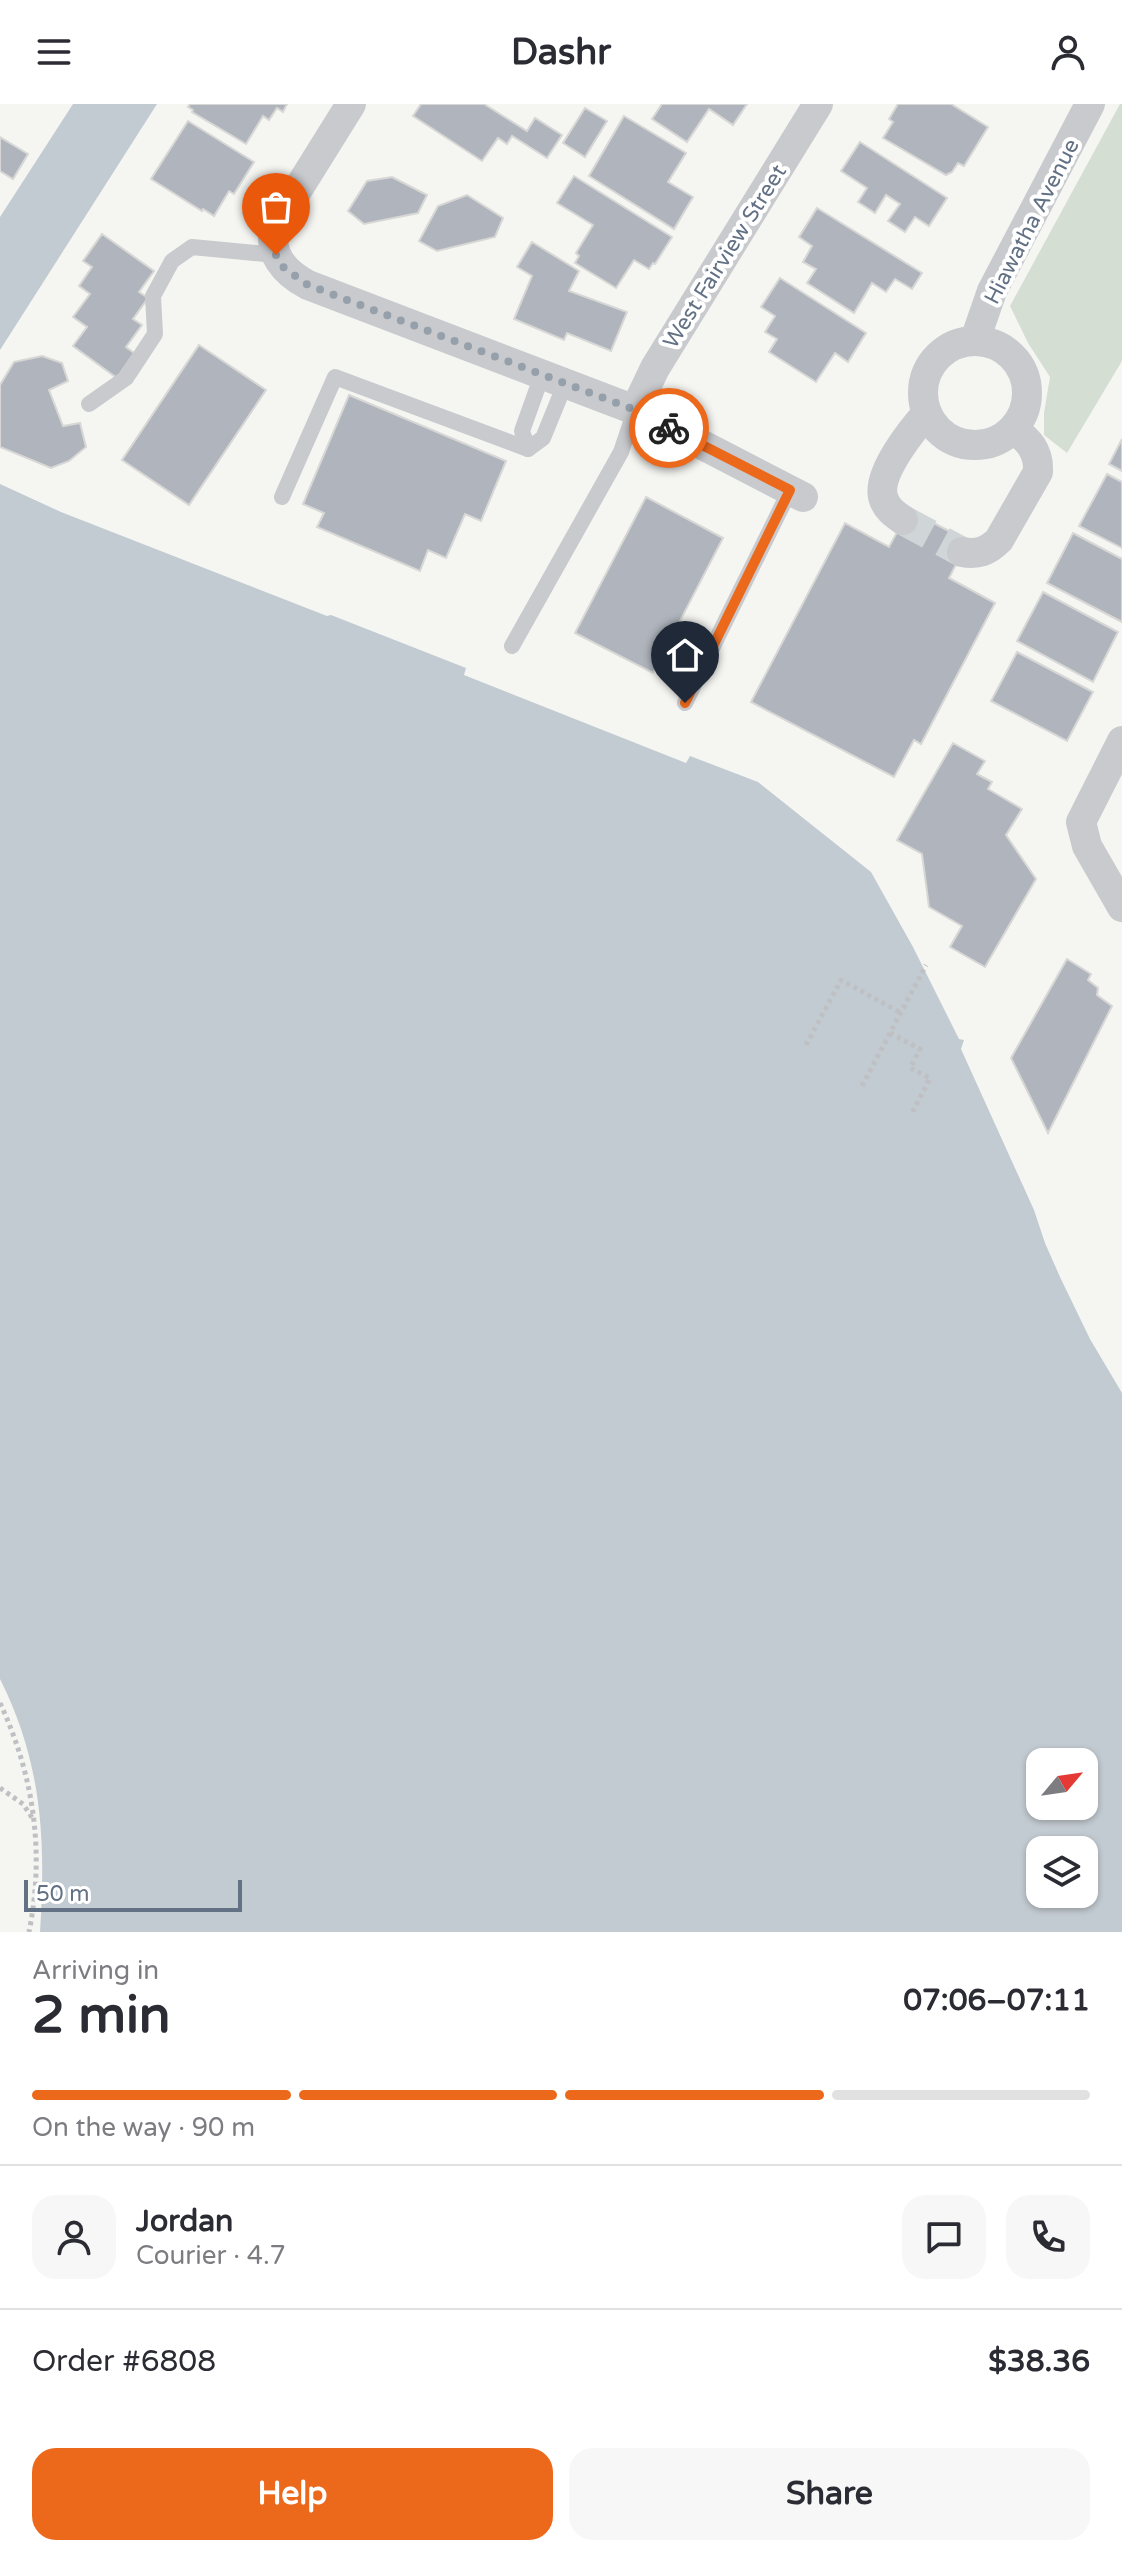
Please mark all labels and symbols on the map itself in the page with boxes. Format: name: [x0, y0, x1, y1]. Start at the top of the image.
street label: Hiawatha Avenue: [979, 134, 1085, 308]
street label: West Fairview Street: [658, 160, 792, 353]
pin: [242, 173, 310, 255]
courier: [629, 388, 709, 468]
pin: [651, 621, 719, 703]
north arrow: [1026, 1748, 1098, 1820]
scale bar: [24, 1876, 242, 1912]

